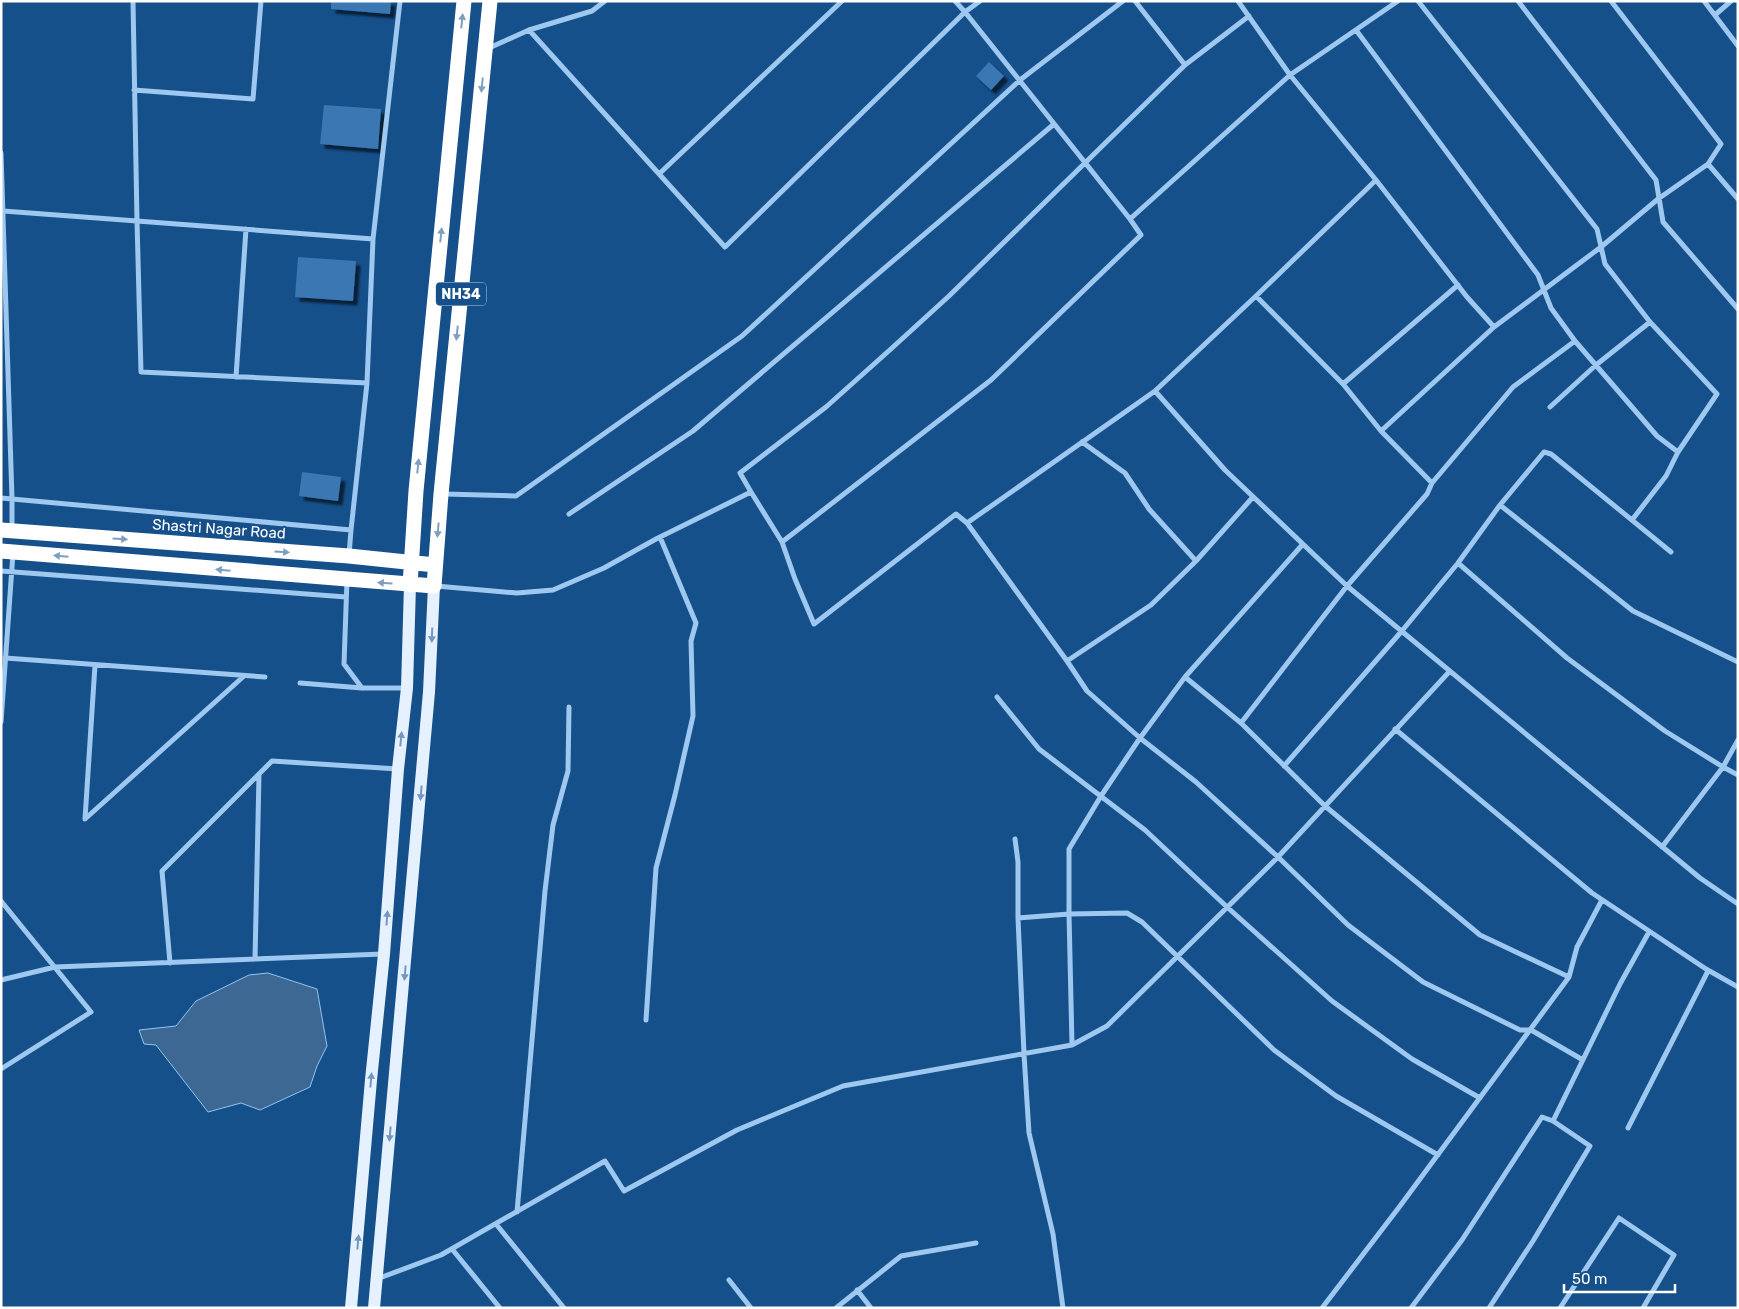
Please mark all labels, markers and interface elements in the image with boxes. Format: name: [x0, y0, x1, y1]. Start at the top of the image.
one-way arrow: [458, 13, 466, 29]
one-way arrow: [478, 77, 486, 93]
one-way arrow: [437, 227, 445, 243]
road number: NH34: [436, 282, 486, 306]
one-way arrow: [453, 326, 461, 342]
one-way arrow: [415, 458, 423, 474]
street label: Shastri Nagar Road: [152, 515, 286, 543]
one-way arrow: [433, 522, 441, 538]
one-way arrow: [112, 536, 128, 544]
one-way arrow: [274, 548, 290, 556]
one-way arrow: [53, 552, 69, 560]
one-way arrow: [215, 565, 231, 573]
one-way arrow: [377, 579, 393, 587]
one-way arrow: [427, 627, 435, 643]
one-way arrow: [397, 730, 405, 746]
one-way arrow: [416, 786, 424, 802]
one-way arrow: [383, 910, 391, 926]
one-way arrow: [401, 965, 409, 981]
one-way arrow: [367, 1072, 375, 1088]
one-way arrow: [386, 1127, 394, 1143]
one-way arrow: [354, 1234, 362, 1250]
scale bar: [1564, 1262, 1675, 1294]
text: 50 m: [1572, 1270, 1607, 1288]

